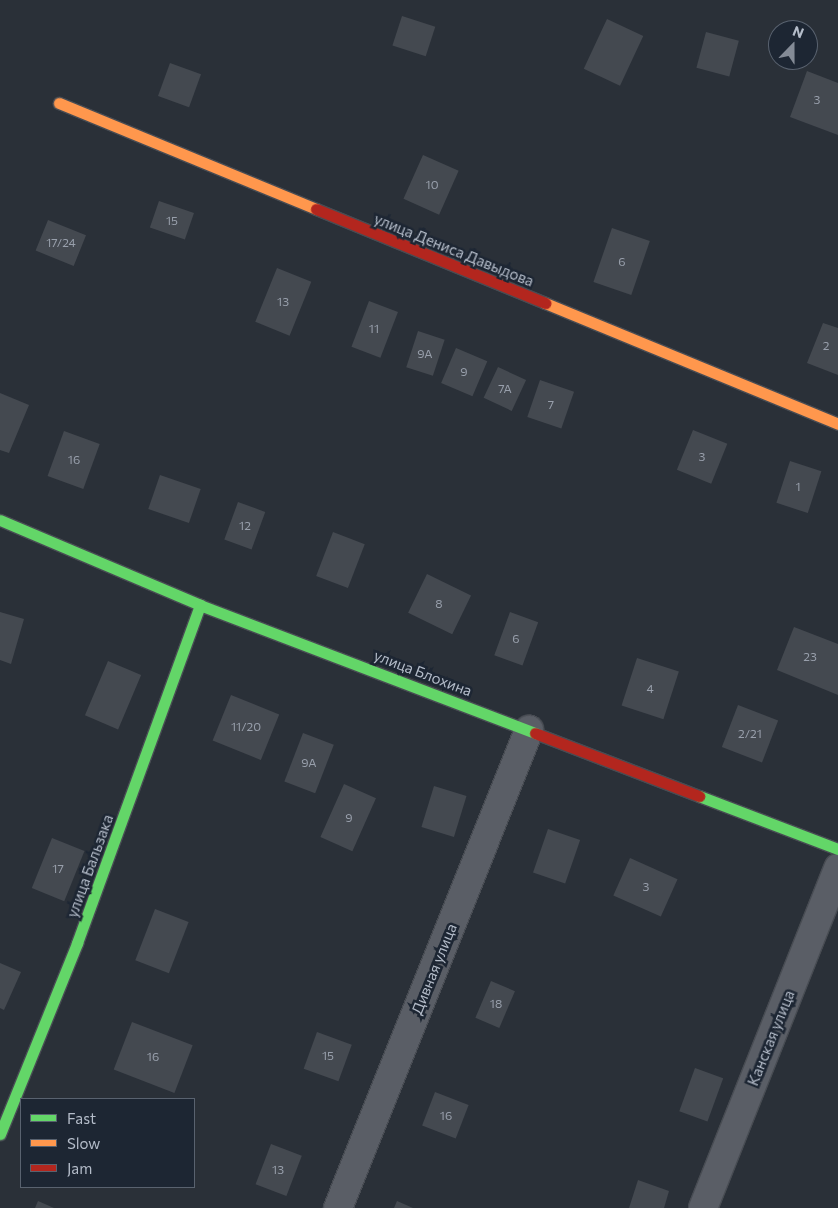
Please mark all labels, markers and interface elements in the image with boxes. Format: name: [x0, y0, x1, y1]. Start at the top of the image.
north arrow: [768, 20, 818, 70]
text: N: [790, 22, 806, 41]
house number: 3: [814, 93, 820, 107]
house number: 10: [426, 178, 438, 192]
street label: улица Дениса Давыдова: [372, 210, 536, 290]
house number: 15: [166, 214, 178, 228]
house number: 17/24: [46, 236, 76, 250]
house number: 6: [618, 255, 626, 269]
house number: 13: [277, 295, 289, 309]
house number: 11: [369, 322, 379, 336]
house number: 2: [823, 339, 829, 353]
house number: 9А: [417, 347, 433, 361]
house number: 9: [460, 365, 468, 379]
house number: 7А: [498, 382, 512, 396]
house number: 7: [548, 398, 554, 412]
house number: 3: [699, 450, 705, 464]
house number: 16: [68, 453, 80, 467]
house number: 1: [795, 480, 801, 494]
house number: 12: [239, 519, 251, 533]
house number: 8: [435, 597, 443, 611]
house number: 6: [512, 632, 520, 646]
street label: улица Блохина: [371, 646, 475, 700]
house number: 23: [803, 650, 817, 664]
house number: 4: [646, 682, 654, 696]
house number: 11/20: [231, 720, 261, 734]
house number: 2/21: [738, 727, 762, 741]
house number: 9А: [301, 756, 317, 770]
house number: 9: [345, 811, 353, 825]
street label: улица Бальзака: [63, 812, 117, 920]
house number: 17: [52, 862, 64, 876]
house number: 3: [643, 880, 649, 894]
street label: Дивная улица: [408, 921, 460, 1017]
street label: Канская улица: [744, 988, 798, 1088]
house number: 18: [490, 997, 502, 1011]
house number: 15: [322, 1049, 334, 1063]
house number: 16: [147, 1050, 159, 1064]
legend: [20, 1098, 195, 1188]
text: Fast: [67, 1109, 96, 1127]
house number: 16: [440, 1109, 452, 1123]
text: Slow: [67, 1134, 100, 1152]
text: Jam: [67, 1159, 92, 1177]
house number: 13: [272, 1163, 284, 1177]

